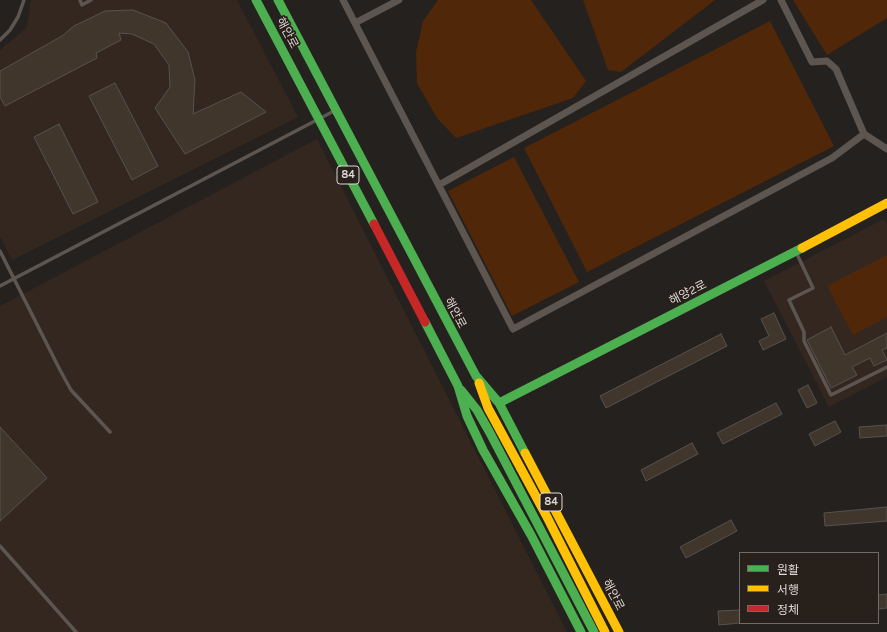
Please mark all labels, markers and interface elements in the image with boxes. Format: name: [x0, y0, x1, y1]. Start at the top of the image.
street label: 해안로: [273, 15, 301, 51]
road number: 84: [337, 166, 359, 184]
street label: 해양2로: [667, 277, 709, 309]
street label: 해안로: [441, 295, 469, 331]
road number: 84: [540, 493, 562, 511]
legend: [739, 552, 879, 624]
text: 원활: [777, 563, 799, 577]
street label: 해안로: [599, 577, 627, 613]
text: 서행: [777, 583, 799, 597]
text: 정체: [777, 603, 799, 617]

